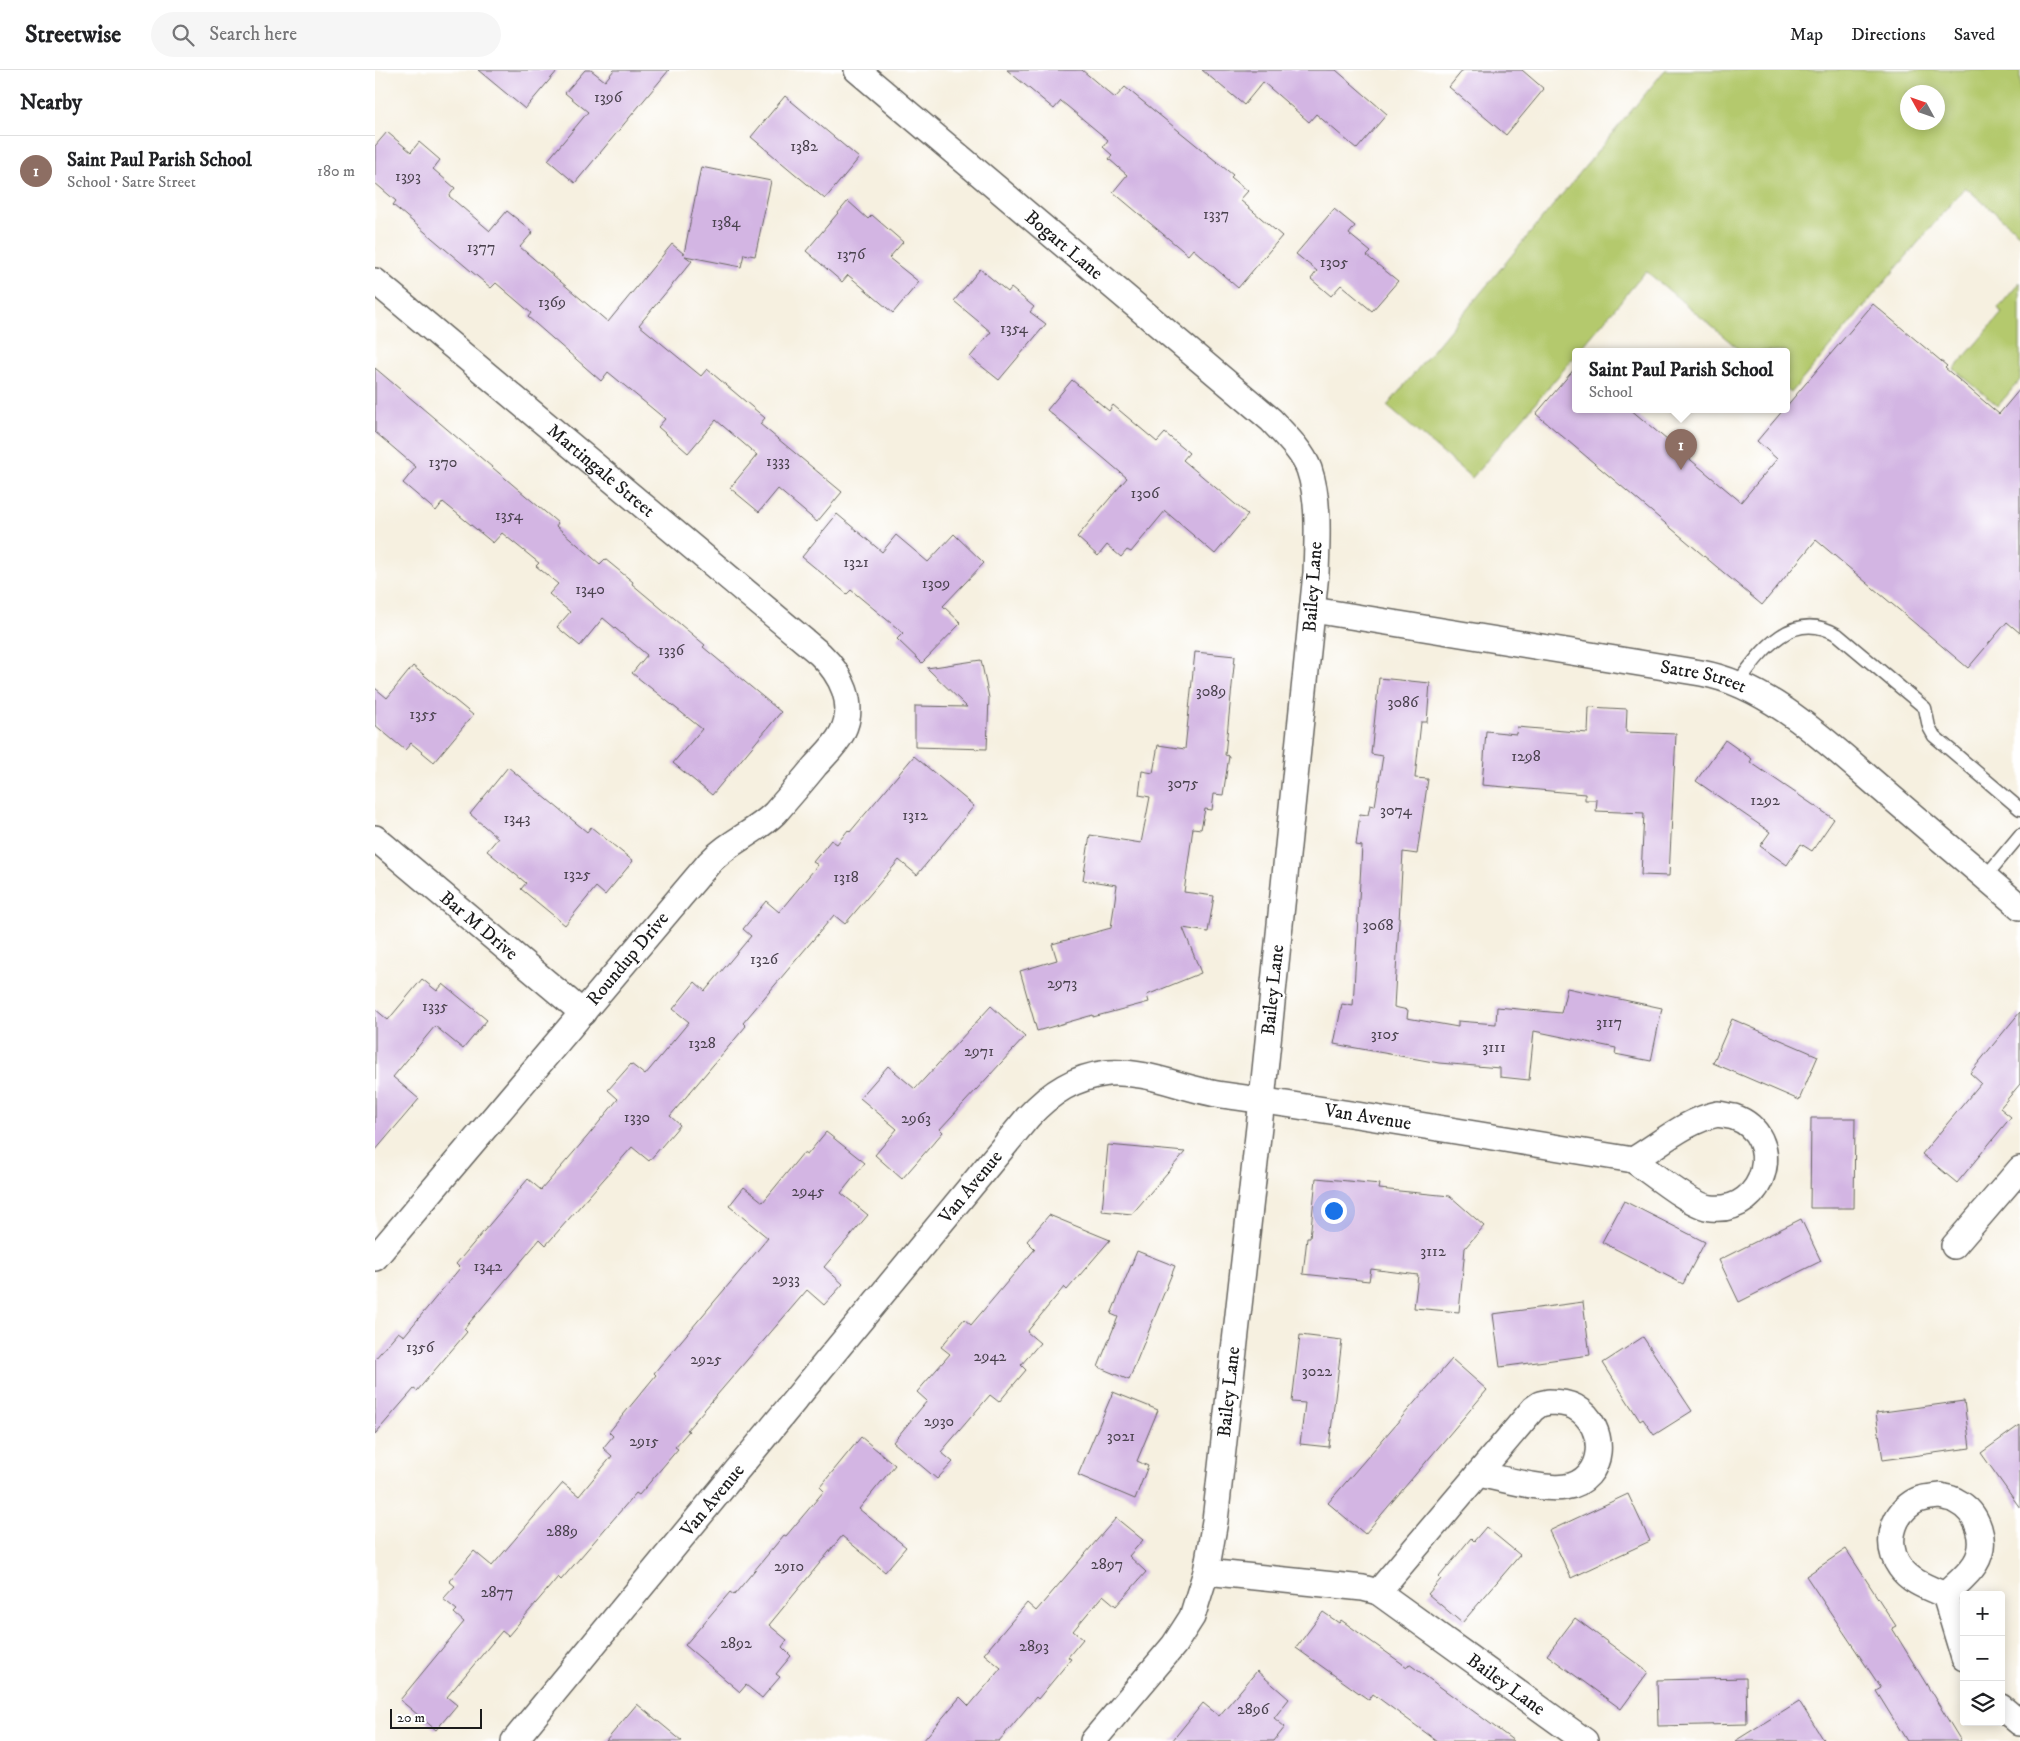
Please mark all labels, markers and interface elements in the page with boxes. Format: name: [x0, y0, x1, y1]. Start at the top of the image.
search box: [151, 12, 501, 57]
text: Streetwise: [25, 20, 121, 50]
icon: search: [169, 21, 197, 49]
text: Search here: [209, 23, 297, 46]
text: Map: [1790, 24, 1823, 46]
text: Directions: [1851, 24, 1926, 46]
text: Saved: [1954, 24, 1995, 46]
north arrow: [1900, 85, 1945, 130]
house number: 1396: [594, 87, 623, 107]
text: Nearby: [20, 90, 82, 116]
house number: 1382: [790, 136, 818, 156]
text: Saint Paul Parish School: [67, 149, 252, 172]
text: 1: [33, 161, 39, 181]
text: 180 m: [317, 161, 355, 181]
house number: 1393: [395, 166, 421, 186]
text: School · Satre Street: [67, 172, 196, 192]
house number: 1337: [1203, 204, 1229, 224]
street label: Bogart Lane: [1020, 205, 1108, 285]
house number: 1384: [711, 212, 741, 232]
house number: 1377: [467, 237, 495, 257]
house number: 1376: [837, 244, 866, 264]
house number: 1305: [1320, 252, 1348, 272]
house number: 1369: [538, 292, 566, 312]
house number: 1354: [1000, 318, 1029, 338]
popup: [1572, 348, 1790, 413]
text: Saint Paul Parish School: [1589, 359, 1773, 382]
text: School: [1589, 382, 1633, 402]
street label: Martingale Street: [543, 419, 660, 522]
pin: 1: [1665, 429, 1697, 470]
house number: 1333: [766, 451, 790, 471]
house number: 1370: [429, 452, 457, 472]
house number: 1306: [1131, 483, 1160, 503]
house number: 1354: [495, 505, 524, 525]
street label: Bailey Lane: [1298, 541, 1328, 633]
house number: 1321: [843, 552, 869, 572]
house number: 1309: [922, 573, 950, 593]
house number: 1340: [575, 579, 605, 599]
house number: 1336: [658, 640, 685, 660]
street label: Satre Street: [1659, 655, 1750, 698]
house number: 3089: [1196, 681, 1226, 701]
house number: 3086: [1388, 692, 1419, 712]
house number: 1355: [409, 704, 437, 724]
house number: 1298: [1511, 746, 1541, 766]
house number: 3075: [1168, 773, 1198, 793]
house number: 1292: [1750, 790, 1780, 810]
house number: 3074: [1380, 800, 1413, 820]
house number: 1312: [902, 805, 928, 825]
house number: 1343: [503, 808, 531, 828]
house number: 1325: [563, 864, 591, 884]
house number: 1318: [833, 867, 859, 887]
street label: Bar M Drive: [435, 886, 523, 965]
street label: Roundup Drive: [582, 907, 674, 1011]
house number: 3068: [1363, 915, 1393, 935]
street label: Bailey Lane: [1257, 943, 1289, 1036]
house number: 1326: [750, 949, 779, 969]
house number: 2973: [1047, 973, 1077, 993]
house number: 1335: [422, 996, 448, 1016]
house number: 3117: [1596, 1012, 1622, 1032]
house number: 3105: [1371, 1024, 1399, 1044]
house number: 1328: [688, 1033, 716, 1053]
house number: 3111: [1482, 1037, 1506, 1057]
house number: 2971: [964, 1041, 994, 1061]
street label: Van Avenue: [1322, 1098, 1413, 1135]
house number: 1330: [624, 1107, 650, 1127]
house number: 2963: [901, 1108, 931, 1128]
street label: Van Avenue: [933, 1146, 1007, 1229]
house number: 2945: [792, 1181, 825, 1201]
your location: [1321, 1198, 1347, 1224]
house number: 3112: [1420, 1241, 1446, 1261]
house number: 1342: [474, 1256, 503, 1276]
house number: 2933: [772, 1269, 800, 1289]
house number: 1356: [406, 1337, 435, 1357]
street label: Bailey Lane: [1213, 1345, 1245, 1438]
house number: 2942: [974, 1346, 1007, 1366]
house number: 2925: [690, 1349, 722, 1369]
house number: 3022: [1302, 1361, 1332, 1381]
house number: 2930: [924, 1411, 954, 1431]
house number: 3021: [1107, 1426, 1135, 1446]
house number: 2915: [629, 1431, 659, 1451]
street label: Van Avenue: [675, 1459, 749, 1542]
house number: 2889: [546, 1521, 578, 1541]
house number: 2897: [1091, 1554, 1123, 1574]
house number: 2910: [774, 1556, 804, 1576]
house number: 2877: [481, 1582, 513, 1602]
map controls: [1960, 1591, 2005, 1726]
button: +: [1960, 1591, 2005, 1636]
house number: 2892: [720, 1633, 752, 1653]
house number: 2893: [1019, 1636, 1049, 1656]
button: −: [1960, 1636, 2005, 1681]
street label: Bailey Lane: [1463, 1648, 1550, 1720]
button: layers: [1960, 1681, 2005, 1726]
house number: 2896: [1237, 1699, 1270, 1719]
scale bar: [390, 1706, 483, 1729]
text: 20 m: [397, 1709, 425, 1727]

